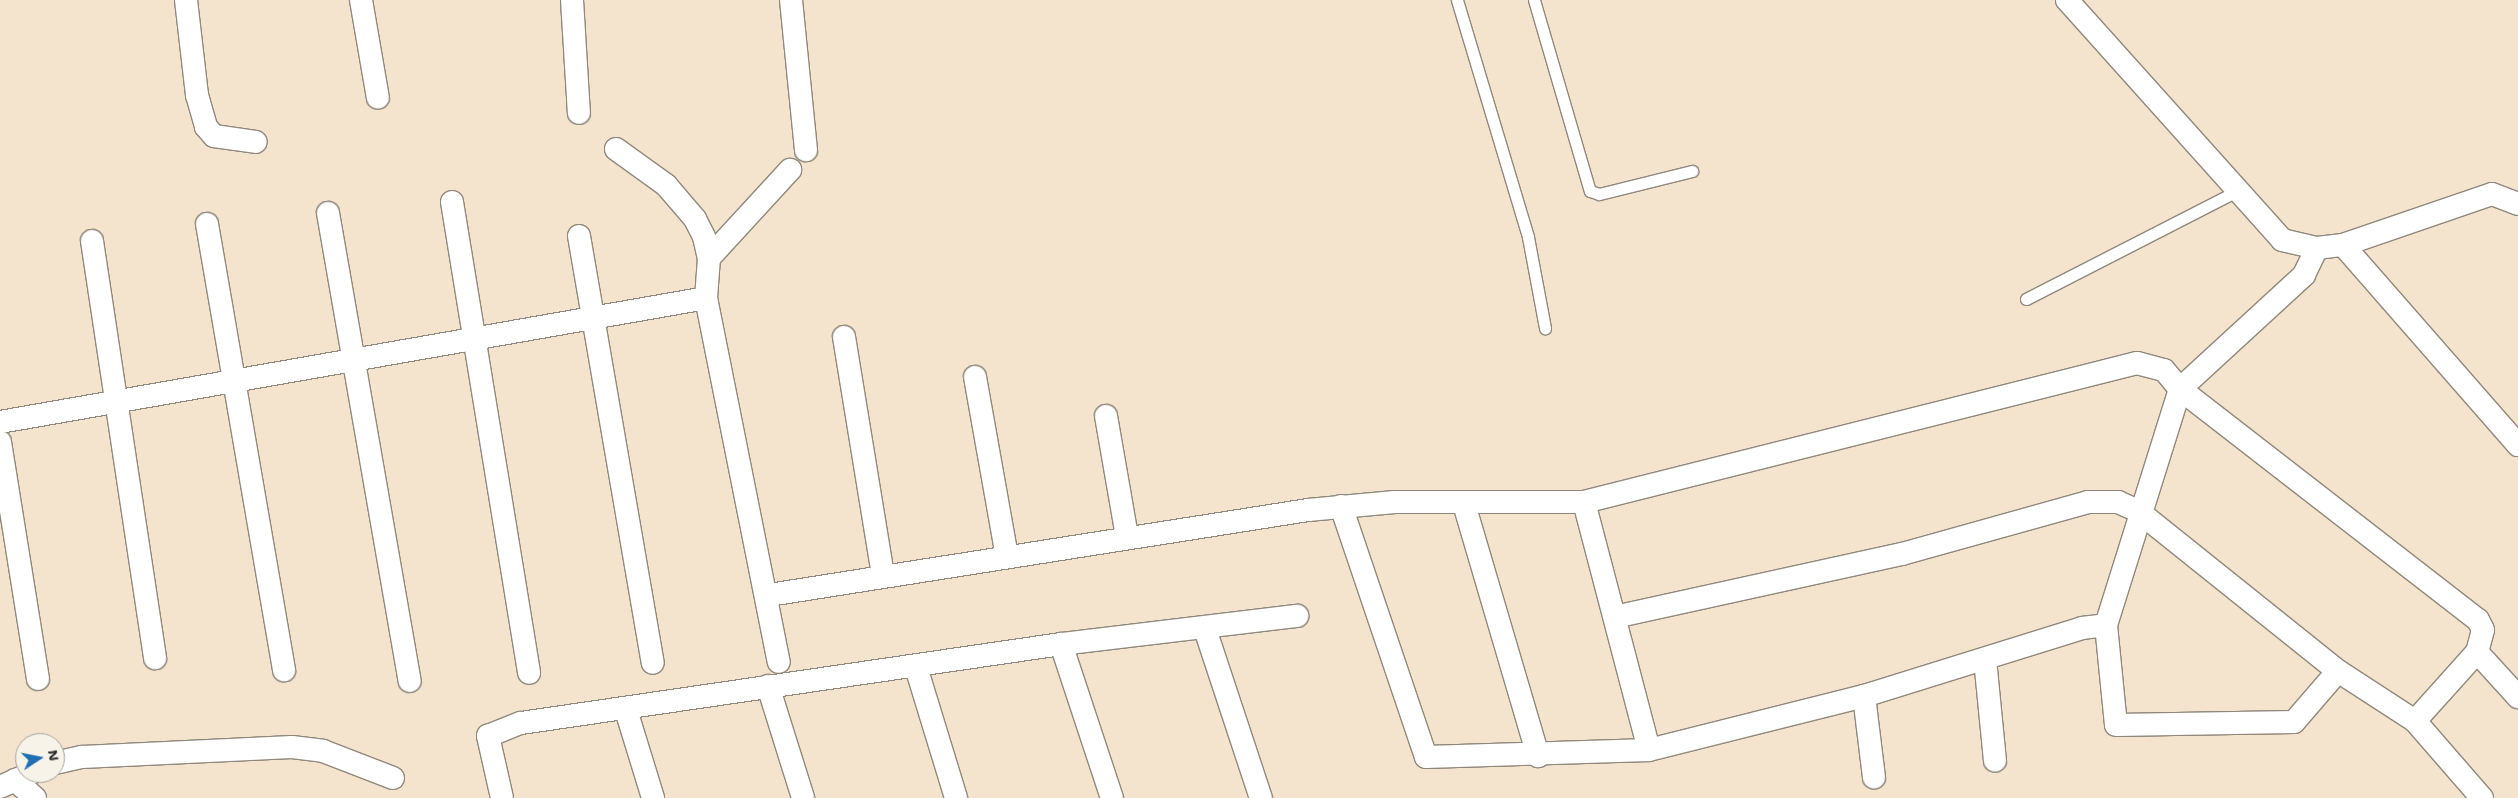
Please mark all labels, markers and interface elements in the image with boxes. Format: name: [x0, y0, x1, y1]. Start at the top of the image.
north arrow: [15, 733, 65, 783]
text: N: [44, 748, 64, 762]

